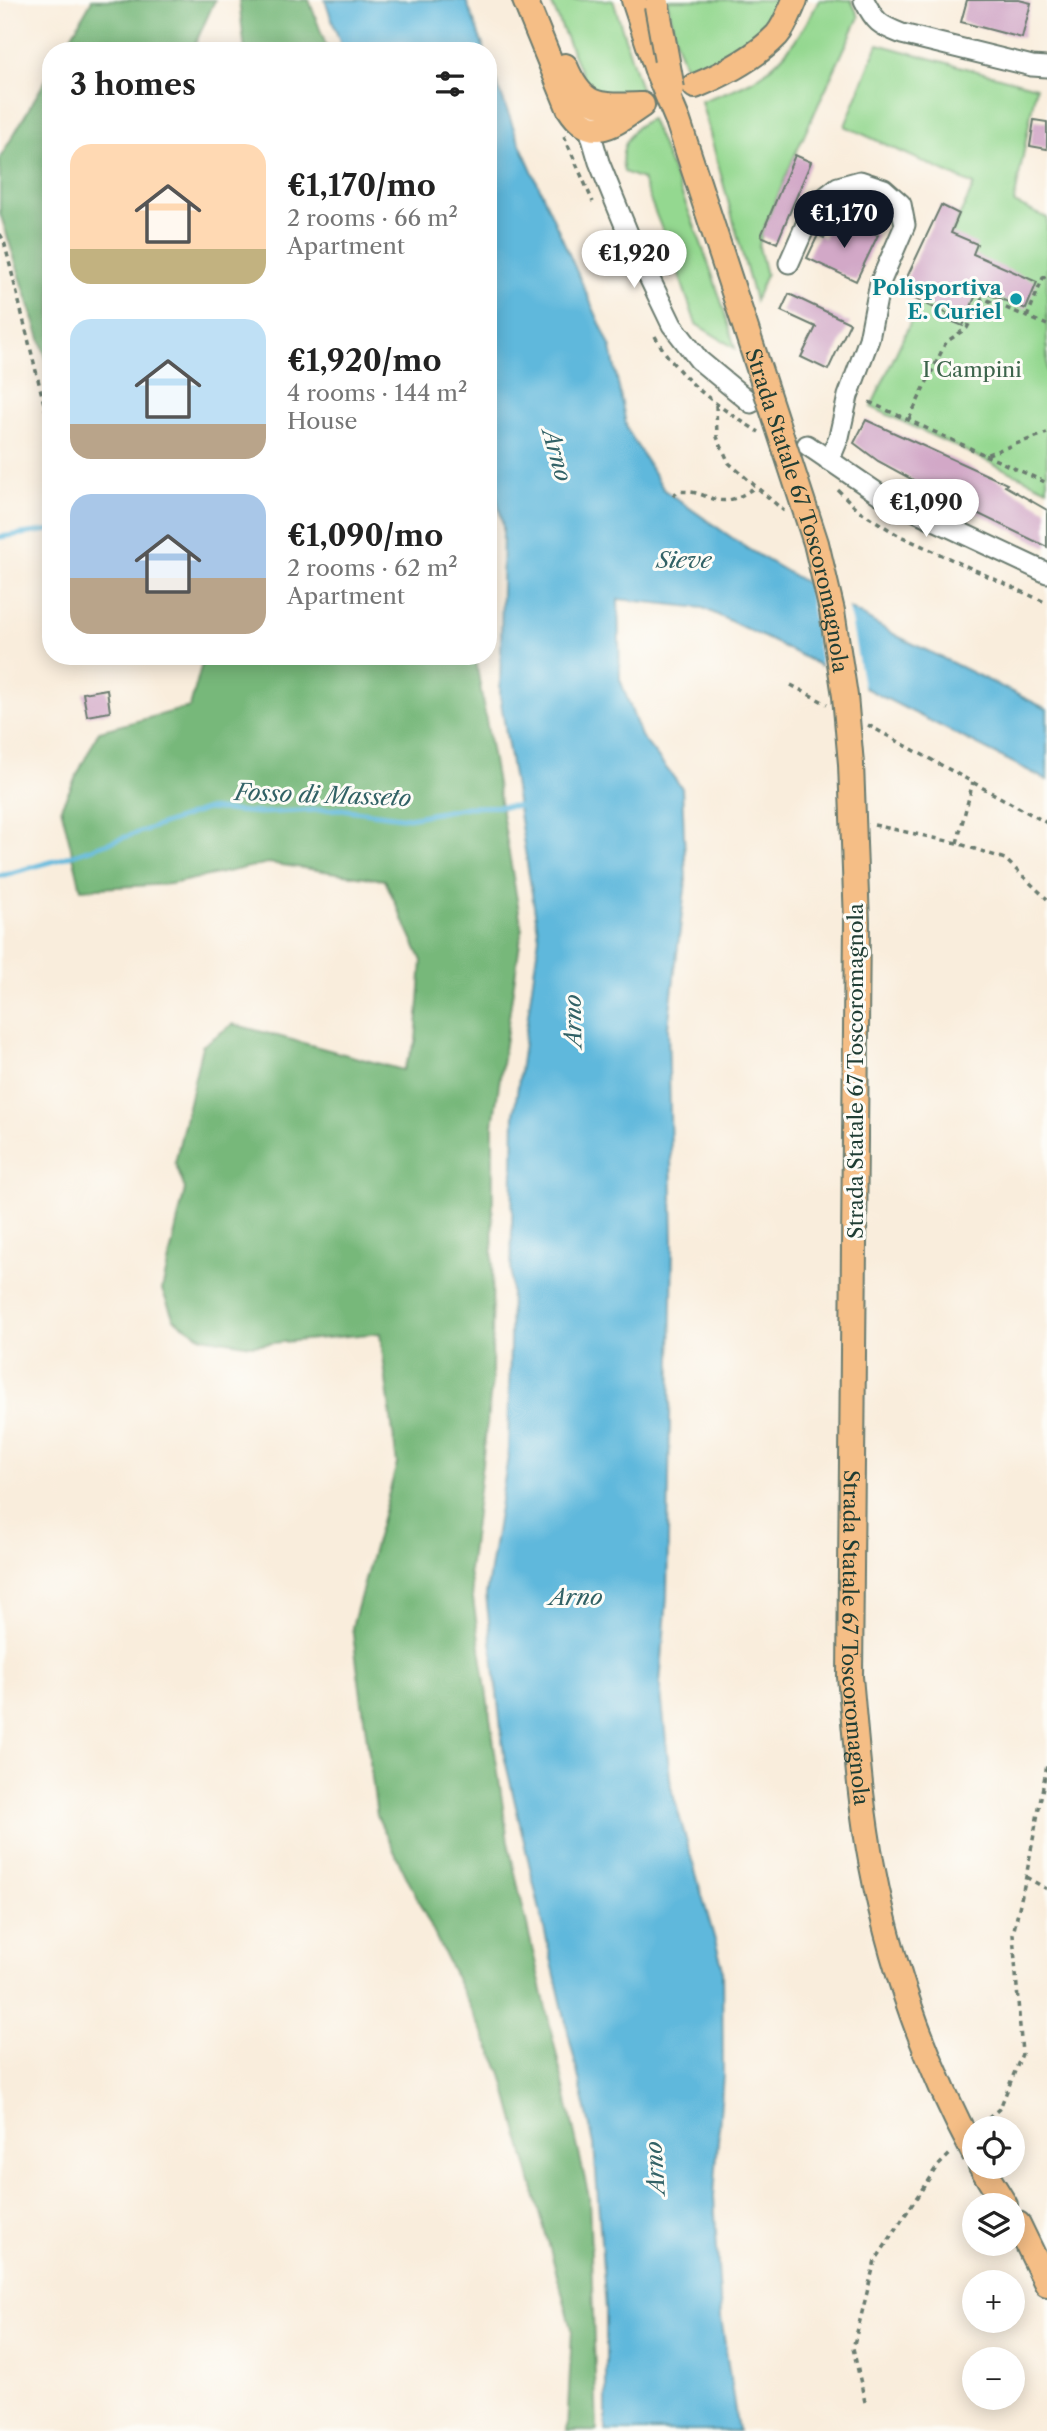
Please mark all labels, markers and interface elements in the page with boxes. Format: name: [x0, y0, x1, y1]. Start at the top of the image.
icon: filters: [431, 65, 469, 103]
text: 3 homes: [70, 66, 196, 103]
text: €1,170/mo: [287, 167, 436, 204]
icon: home: [126, 172, 210, 256]
pin: €1,170: [787, 190, 901, 250]
text: €1,170: [810, 199, 878, 227]
text: 2 rooms · 66 m²: [287, 204, 458, 232]
pin: €1,920: [577, 230, 691, 290]
text: Apartment: [287, 232, 405, 260]
text: €1,920: [598, 239, 670, 267]
place label: Polisportiva E. Curiel: [872, 275, 1003, 324]
marker: Polisportiva E. Curiel: [1008, 291, 1024, 307]
text: €1,920/mo: [287, 342, 442, 379]
street label: Strada Statale 67 Toscoromagnola: [741, 345, 854, 675]
icon: home: [126, 347, 210, 431]
park label: I Campini: [922, 357, 1022, 382]
text: 4 rooms · 144 m²: [287, 379, 467, 407]
text: House: [287, 407, 357, 435]
water label: Arno: [535, 423, 578, 485]
pin: €1,090: [869, 480, 983, 539]
text: €1,090: [889, 488, 963, 516]
text: €1,090/mo: [287, 517, 443, 554]
icon: home: [126, 522, 210, 606]
water label: Sieve: [654, 546, 712, 574]
text: 2 rooms · 62 m²: [287, 554, 458, 582]
text: Apartment: [287, 582, 405, 610]
water label: Fosso di Masseto: [232, 778, 412, 812]
street label: Strada Statale 67 Toscoromagnola: [843, 902, 868, 1239]
water label: Arno: [559, 994, 588, 1051]
street label: Strada Statale 67 Toscoromagnola: [837, 1470, 875, 1808]
water label: Arno: [546, 1583, 603, 1611]
map controls: [962, 2116, 1025, 2410]
button: locate: [962, 2116, 1025, 2179]
water label: Arno: [639, 2140, 671, 2199]
button: layers: [962, 2193, 1025, 2256]
button: +: [962, 2270, 1025, 2333]
button: −: [962, 2347, 1025, 2410]

